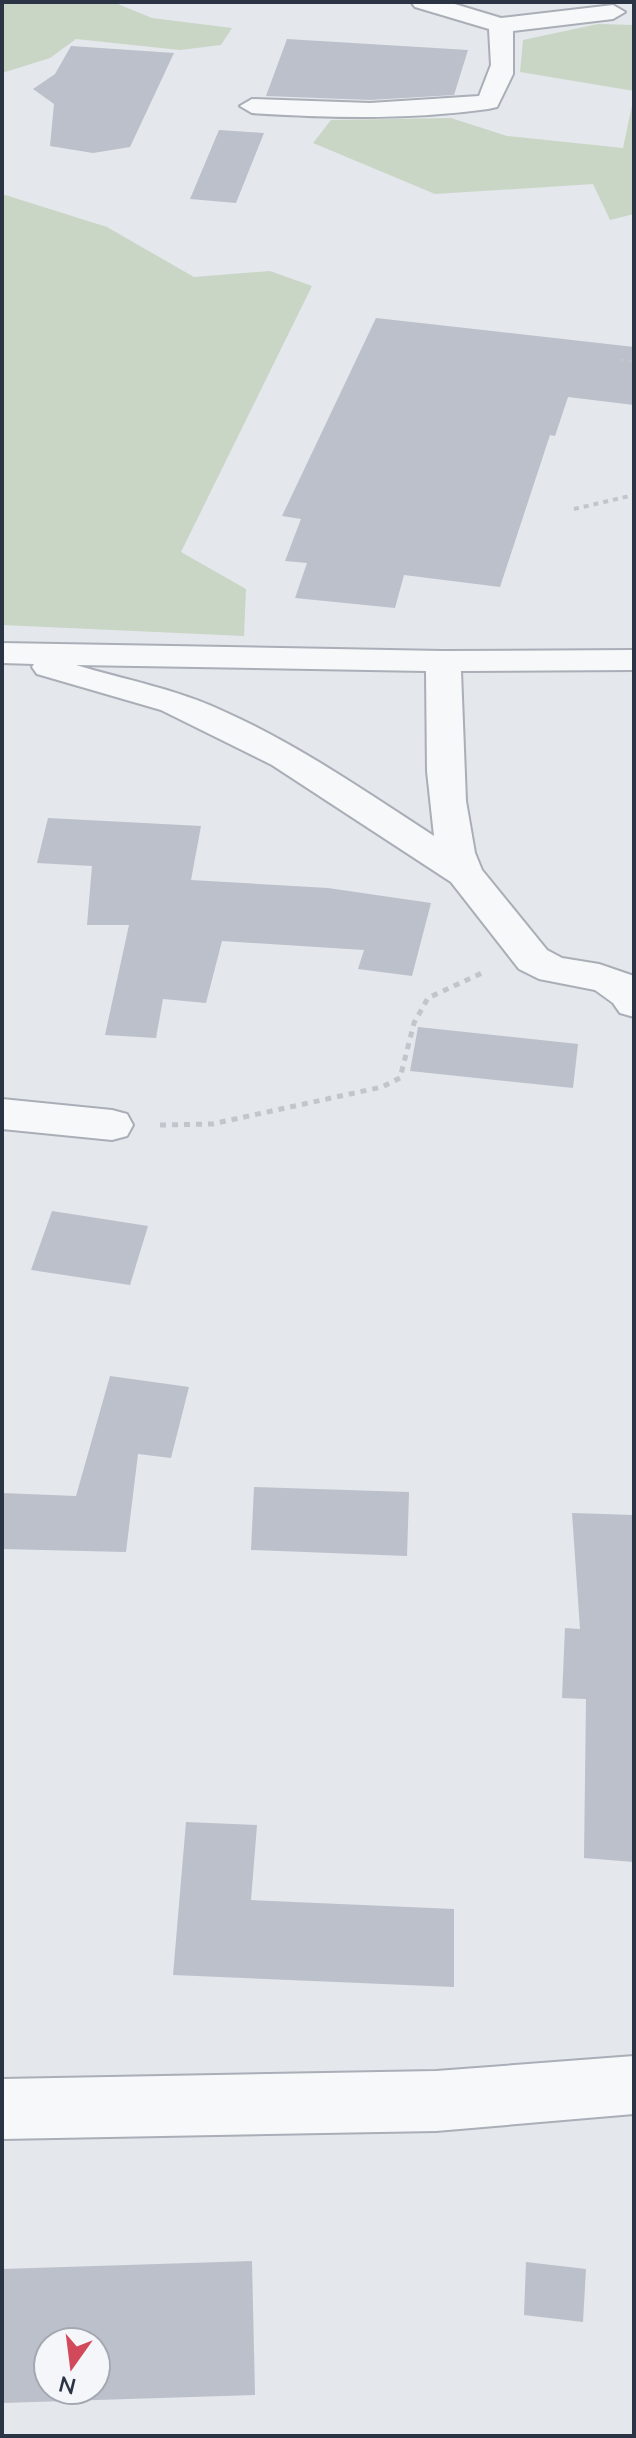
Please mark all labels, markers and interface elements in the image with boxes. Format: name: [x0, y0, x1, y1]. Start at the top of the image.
north arrow: [32, 2326, 112, 2406]
text: N: [56, 2370, 79, 2401]

